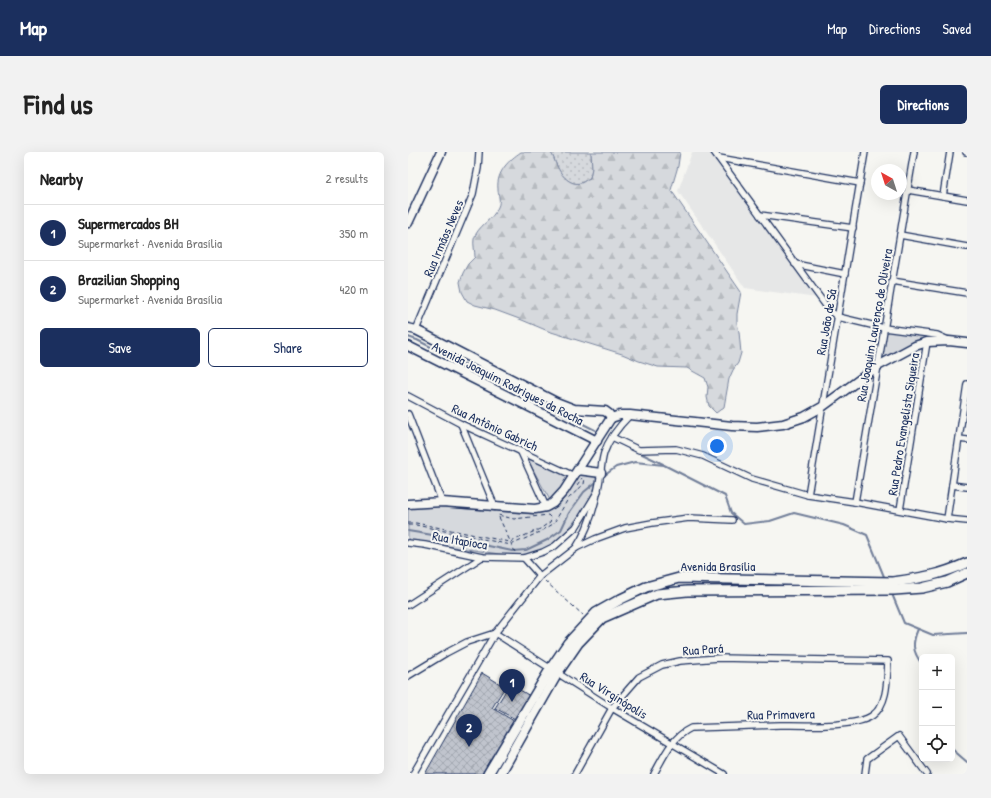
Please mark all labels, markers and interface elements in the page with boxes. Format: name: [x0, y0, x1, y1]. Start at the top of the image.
text: Map: [20, 15, 47, 41]
text: Map: [827, 19, 847, 38]
text: Directions: [869, 19, 920, 38]
text: Saved: [942, 19, 971, 38]
text: Find us: [24, 85, 93, 123]
button: Directions: [880, 85, 967, 124]
north arrow: [871, 164, 907, 200]
text: Nearby: [40, 167, 83, 190]
text: 2 results: [326, 169, 368, 187]
street label: Rua Irmãos Neves: [419, 197, 467, 279]
text: Supermercados BH: [78, 213, 178, 234]
text: 1: [51, 224, 55, 242]
text: 350 m: [339, 224, 368, 242]
text: Supermarket · Avenida Brasília: [78, 234, 222, 252]
street label: Rua Joaquim Lourenço de Oliveira: [852, 247, 896, 403]
text: Brazilian Shopping: [78, 269, 179, 290]
text: 2: [50, 280, 56, 298]
text: 420 m: [339, 280, 368, 298]
street label: Rua João de Sá: [811, 288, 841, 356]
text: Supermarket · Avenida Brasília: [78, 290, 222, 308]
button: Save: [40, 328, 200, 367]
button: Share: [208, 328, 368, 367]
street label: Avenida Joaquim Rodrigues da Rocha: [429, 337, 587, 429]
street label: Rua Pedro Evangelista Siqueira: [883, 351, 923, 497]
street label: Rua Antônio Gabrich: [449, 399, 542, 455]
your location: [707, 436, 727, 456]
street label: Rua Itapioca: [431, 526, 489, 554]
street label: Avenida Brasília: [681, 557, 755, 575]
street label: Rua Pará: [682, 639, 724, 659]
map controls: [919, 654, 955, 762]
button: +: [919, 654, 955, 690]
street label: Rua Virginópolis: [577, 667, 651, 723]
pin: 1: [499, 669, 525, 702]
button: −: [919, 690, 955, 726]
street label: Rua Primavera: [747, 704, 815, 724]
pin: 2: [456, 714, 482, 747]
button: locate: [919, 726, 955, 762]

